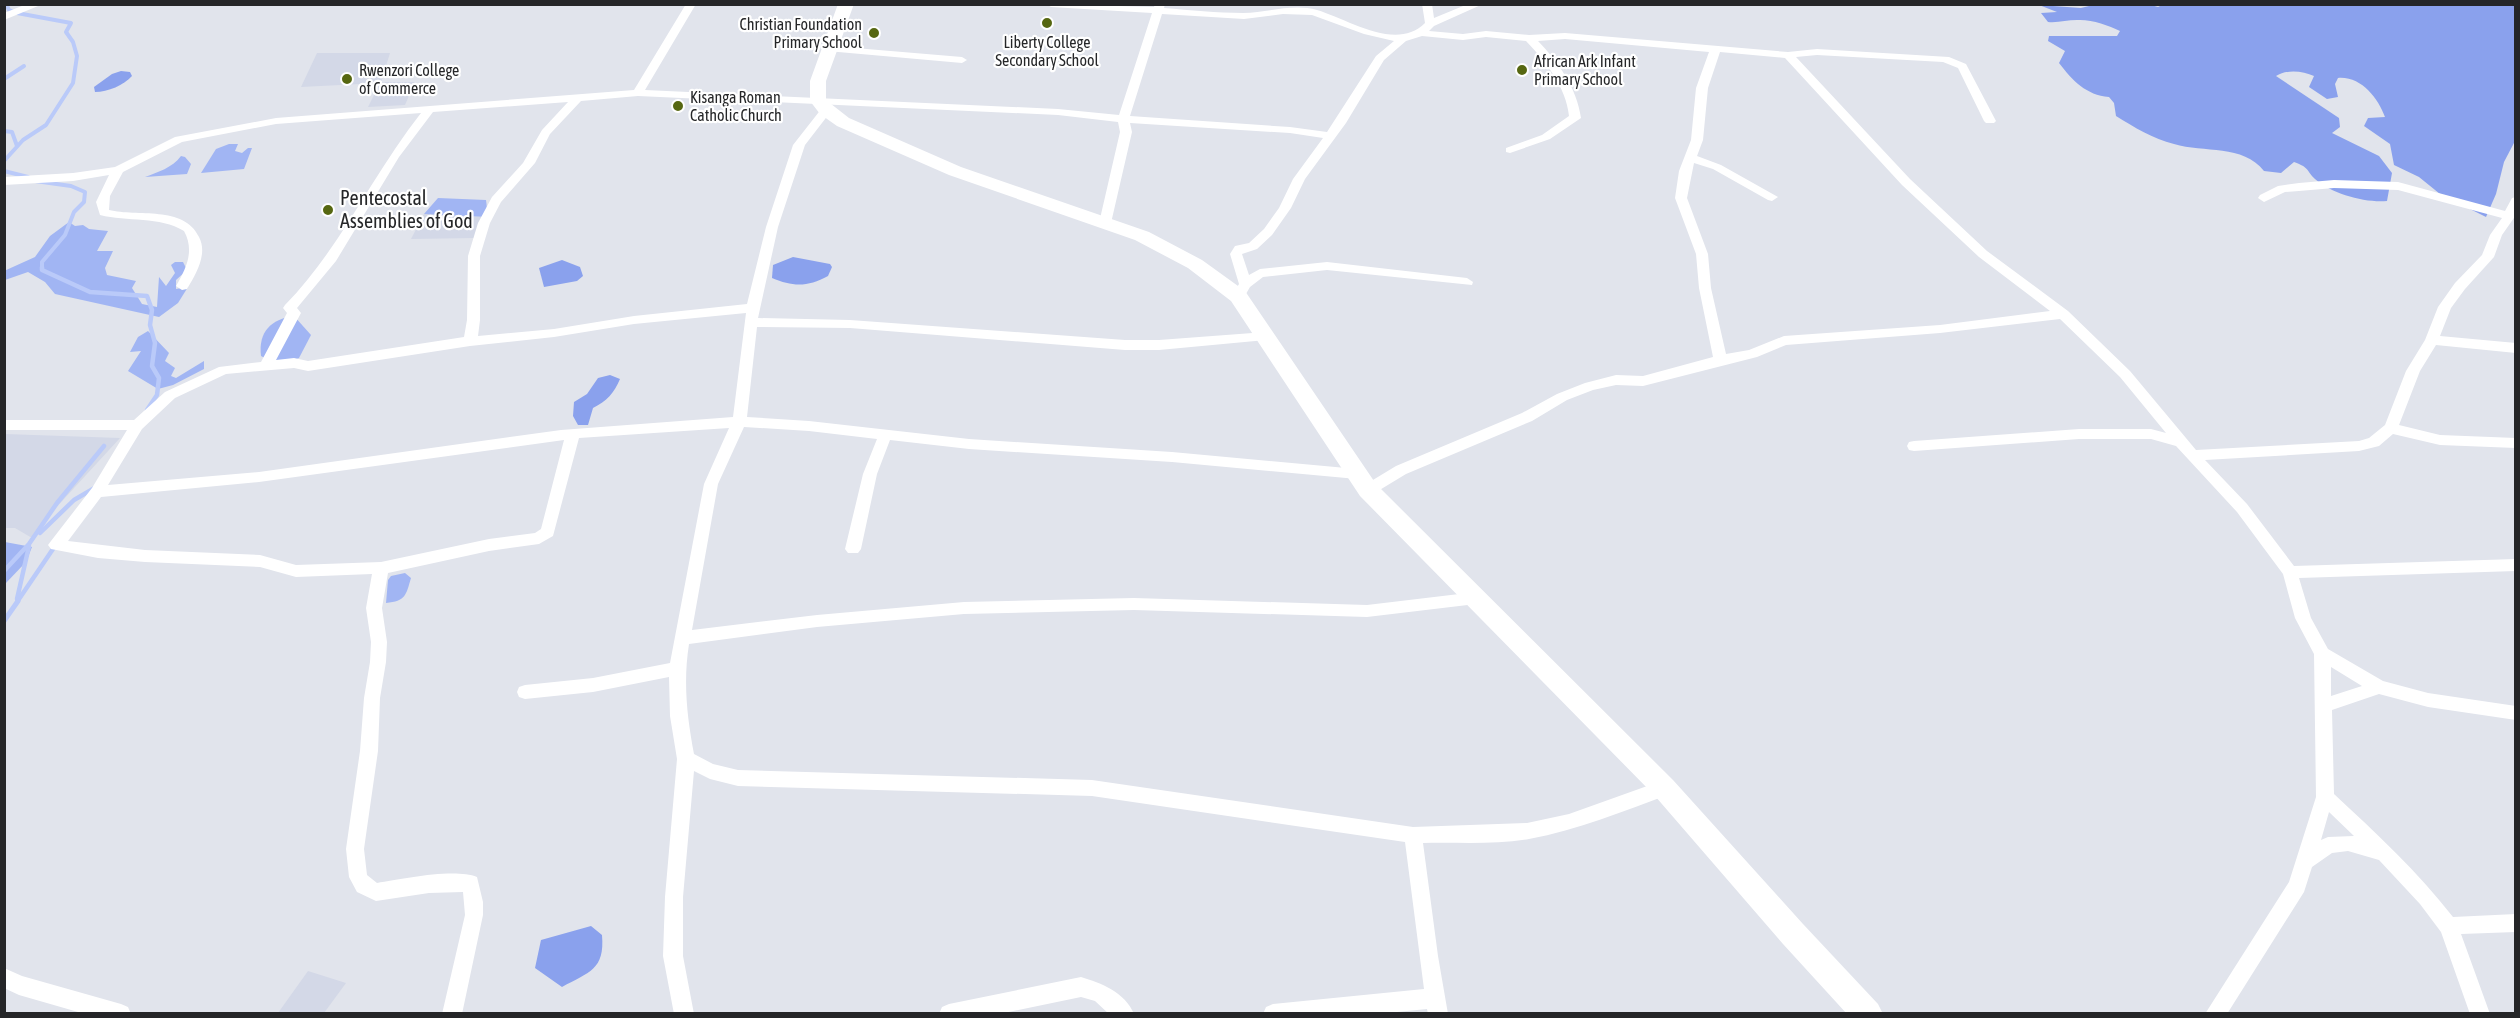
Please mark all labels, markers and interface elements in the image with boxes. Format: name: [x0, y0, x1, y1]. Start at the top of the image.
place label: Christian Foundation Primary School: [740, 15, 863, 52]
marker: Liberty College Secondary School: [1040, 16, 1054, 30]
marker: Christian Foundation Primary School: [867, 26, 881, 40]
place label: Liberty College Secondary School: [995, 33, 1099, 70]
place label: African Ark Infant Primary School: [1534, 52, 1636, 89]
place label: Rwenzori College of Commerce: [359, 61, 459, 97]
marker: African Ark Infant Primary School: [1515, 63, 1529, 77]
marker: Rwenzori College of Commerce: [340, 72, 354, 86]
place label: Kisanga Roman Catholic Church: [690, 88, 782, 124]
marker: Kisanga Roman Catholic Church: [671, 99, 685, 113]
place label: Pentecostal Assemblies of God: [340, 186, 473, 232]
marker: Pentecostal Assemblies of God: [321, 203, 335, 217]

